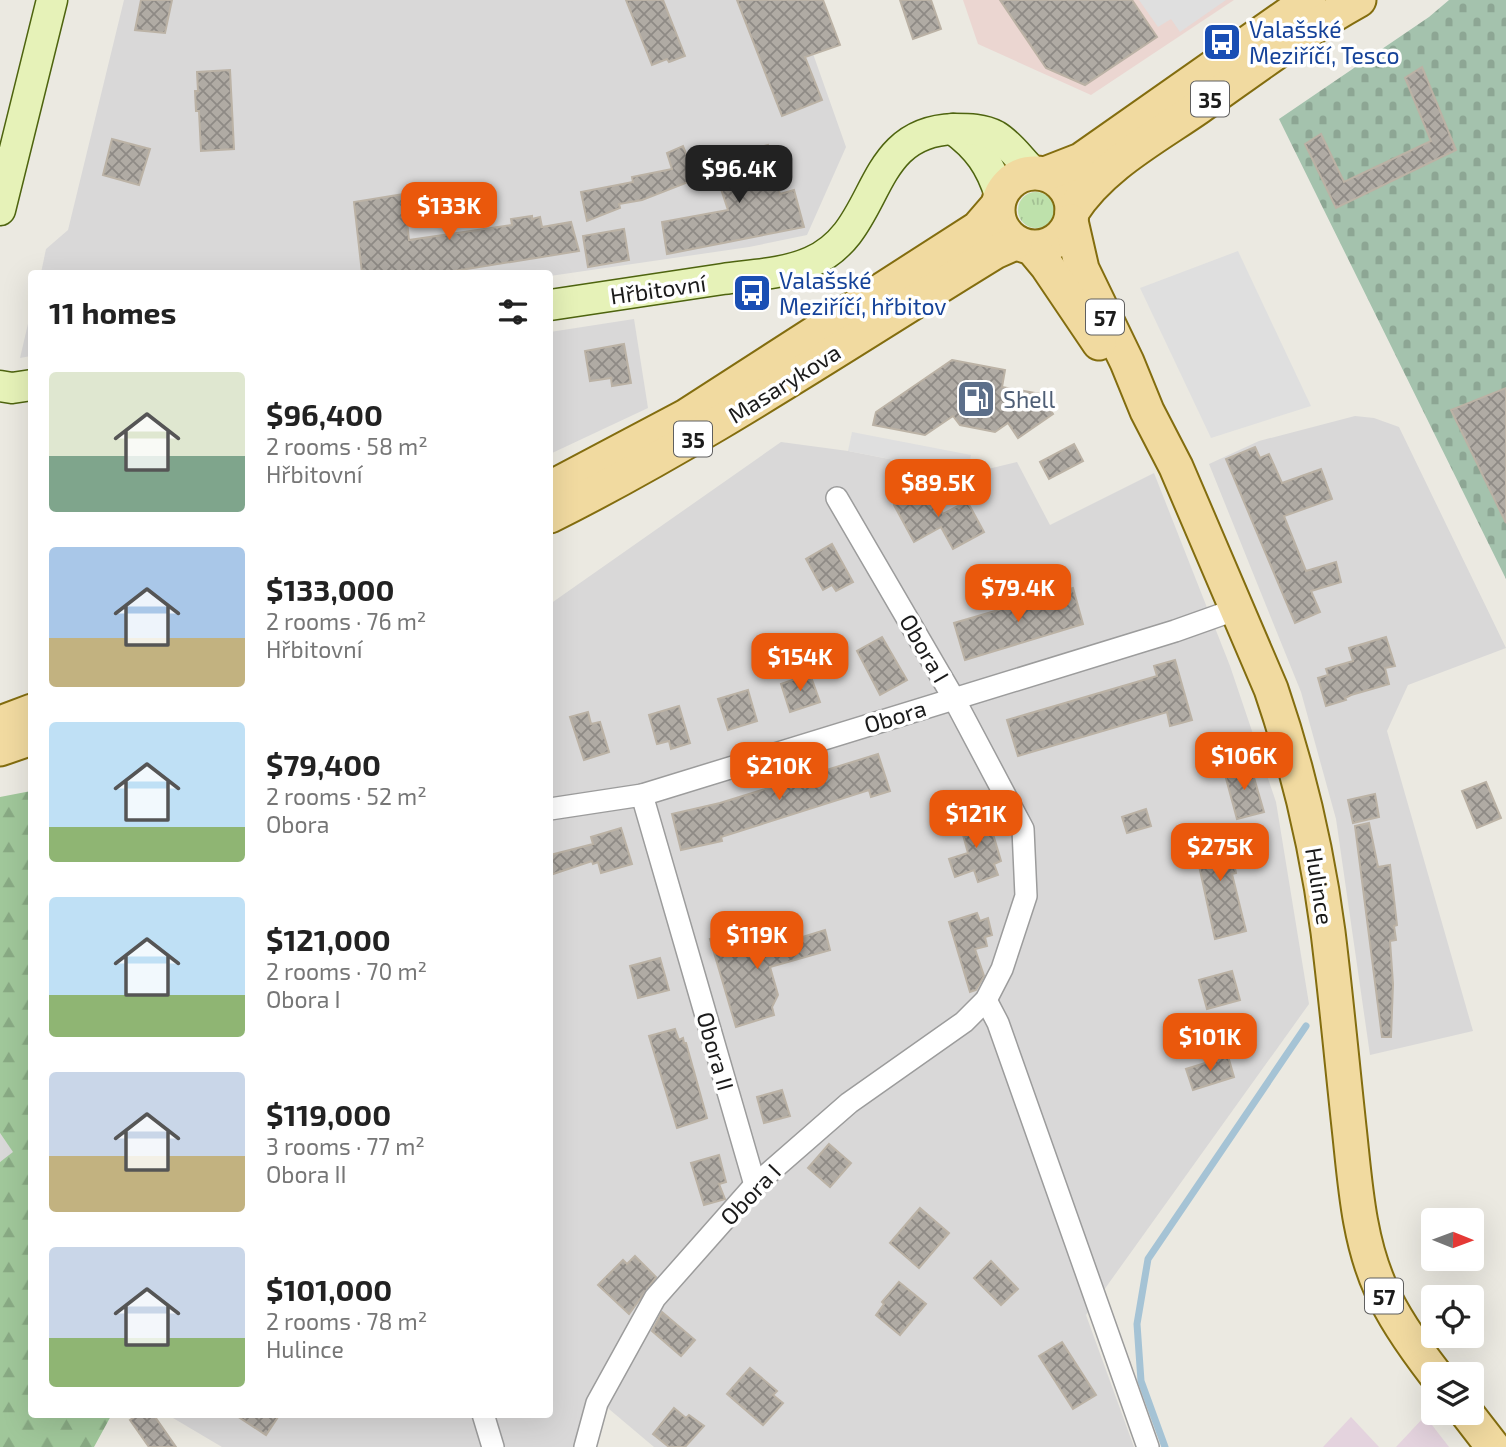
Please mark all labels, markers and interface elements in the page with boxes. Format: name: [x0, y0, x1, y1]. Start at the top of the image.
place label: Valašské Meziříčí, Tesco: [1249, 15, 1400, 69]
bus stop icon: Valašské Meziříčí, Tesco: [1201, 21, 1243, 63]
road number: 35: [1191, 82, 1229, 116]
pin: $96.4K: [682, 146, 796, 205]
text: $96.4K: [701, 154, 777, 182]
pin: $133K: [400, 182, 498, 242]
text: $133K: [417, 191, 481, 219]
place label: Valašské Meziříčí, hřbitov: [779, 266, 947, 320]
street label: Hřbitovní: [608, 268, 709, 310]
bus stop icon: Valašské Meziříčí, hřbitov: [731, 272, 773, 314]
icon: filters: [494, 293, 532, 331]
text: 11 homes: [49, 294, 176, 330]
road number: 57: [1086, 300, 1124, 334]
street label: Masarykova: [723, 337, 845, 429]
fuel station icon: Shell: [955, 378, 997, 420]
place label: Shell: [1003, 385, 1055, 413]
text: $96,400: [266, 396, 383, 432]
icon: home: [105, 400, 189, 484]
road number: 35: [674, 422, 712, 457]
text: 2 rooms · 58 m²: [266, 432, 428, 460]
text: Hřbitovní: [266, 460, 362, 488]
pin: $89.5K: [881, 460, 995, 519]
text: $89.5K: [901, 468, 975, 496]
pin: $79.4K: [961, 564, 1075, 624]
text: $133,000: [266, 571, 394, 607]
text: $79.4K: [981, 573, 1055, 601]
icon: home: [105, 575, 189, 659]
text: 2 rooms · 76 m²: [266, 607, 426, 635]
street label: Obora I: [894, 609, 956, 687]
pin: $154K: [751, 634, 849, 693]
text: Hřbitovní: [266, 635, 362, 663]
text: $154K: [767, 642, 833, 670]
street label: Obora: [861, 693, 929, 739]
pin: $106K: [1195, 732, 1293, 792]
text: $106K: [1211, 741, 1277, 769]
pin: $210K: [730, 742, 828, 802]
text: $79,400: [266, 746, 381, 782]
icon: home: [105, 750, 189, 834]
text: $210K: [746, 751, 812, 779]
text: 2 rooms · 52 m²: [266, 782, 427, 810]
pin: $121K: [927, 790, 1025, 850]
text: $121K: [945, 799, 1007, 827]
text: Obora: [266, 810, 329, 838]
pin: $275K: [1171, 824, 1269, 883]
text: $275K: [1187, 832, 1253, 860]
street label: Hulince: [1300, 845, 1340, 927]
pin: $119K: [708, 912, 806, 971]
text: $119K: [726, 920, 788, 948]
text: $121,000: [266, 921, 391, 957]
icon: home: [105, 925, 189, 1009]
text: 2 rooms · 70 m²: [266, 957, 427, 985]
text: Obora I: [266, 985, 341, 1013]
street label: Obora II: [691, 1008, 741, 1094]
pin: $101K: [1161, 1014, 1259, 1073]
text: $101K: [1179, 1022, 1241, 1050]
text: $119,000: [266, 1096, 391, 1132]
icon: home: [105, 1100, 189, 1184]
text: 3 rooms · 77 m²: [266, 1132, 425, 1160]
street label: Obora I: [714, 1157, 786, 1231]
text: Obora II: [266, 1160, 347, 1188]
north arrow: [1421, 1208, 1484, 1270]
map controls: [1421, 1208, 1484, 1425]
text: $101,000: [266, 1271, 392, 1307]
icon: home: [105, 1275, 189, 1359]
road number: 57: [1365, 1278, 1403, 1314]
button: locate: [1421, 1285, 1484, 1348]
text: 2 rooms · 78 m²: [266, 1307, 427, 1335]
text: Hulince: [266, 1335, 344, 1363]
button: layers: [1421, 1362, 1484, 1425]

